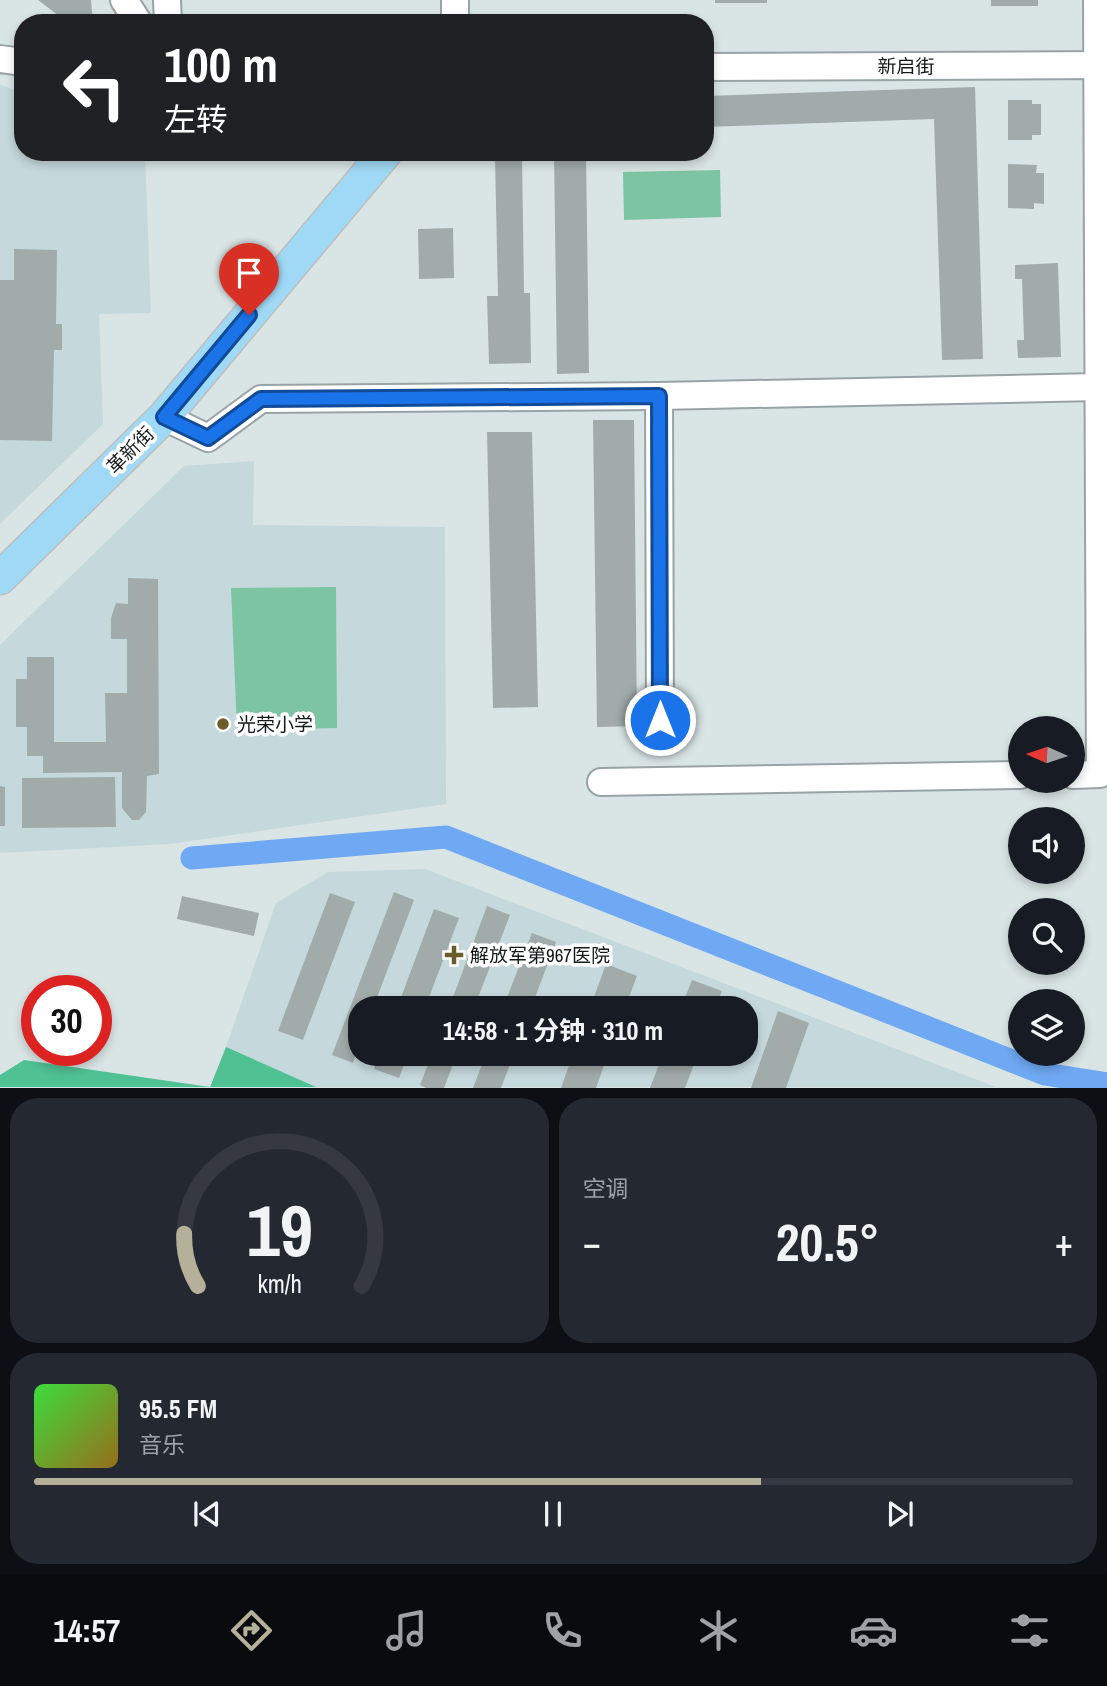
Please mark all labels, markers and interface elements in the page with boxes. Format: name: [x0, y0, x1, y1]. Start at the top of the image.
text: 100 m: [164, 31, 278, 97]
icon: left: [49, 42, 140, 133]
street label: 新启街: [877, 53, 935, 79]
text: 左转: [164, 98, 228, 141]
pin: [219, 243, 279, 315]
icon: arrive: [230, 254, 268, 292]
street label: 革新街: [101, 421, 159, 479]
position arrow: [623, 683, 697, 757]
place label: 光荣小学: [237, 711, 313, 737]
marker: 光荣小学: [215, 716, 231, 732]
north arrow: [1008, 716, 1085, 793]
map controls: [1008, 716, 1085, 1066]
button: sound: [1008, 807, 1085, 884]
button: search: [1008, 898, 1085, 975]
place label: 解放军第967医院: [470, 942, 610, 968]
marker: 解放军第967医院: [444, 945, 464, 965]
speed limit sign: 30: [21, 975, 112, 1066]
button: layers: [1008, 989, 1085, 1066]
text: 14:58 · 1 分钟 · 310 m: [443, 1013, 663, 1048]
text: 空调: [583, 1173, 629, 1204]
text: 19: [246, 1182, 312, 1280]
text: 20.5°: [776, 1207, 880, 1277]
text: −: [583, 1217, 601, 1268]
text: +: [1055, 1217, 1073, 1268]
text: km/h: [257, 1267, 301, 1301]
text: 95.5 FM: [139, 1391, 217, 1426]
text: 音乐: [139, 1429, 185, 1460]
icon: previous: [188, 1495, 226, 1533]
icon: pause: [534, 1495, 572, 1533]
icon: next: [881, 1495, 919, 1533]
icon: directions: [227, 1606, 276, 1655]
icon: music: [382, 1606, 431, 1655]
icon: phone: [538, 1606, 587, 1655]
icon: climate: [694, 1606, 743, 1655]
icon: car: [849, 1606, 898, 1655]
icon: filters: [1005, 1606, 1054, 1655]
text: 14:57: [53, 1609, 120, 1652]

